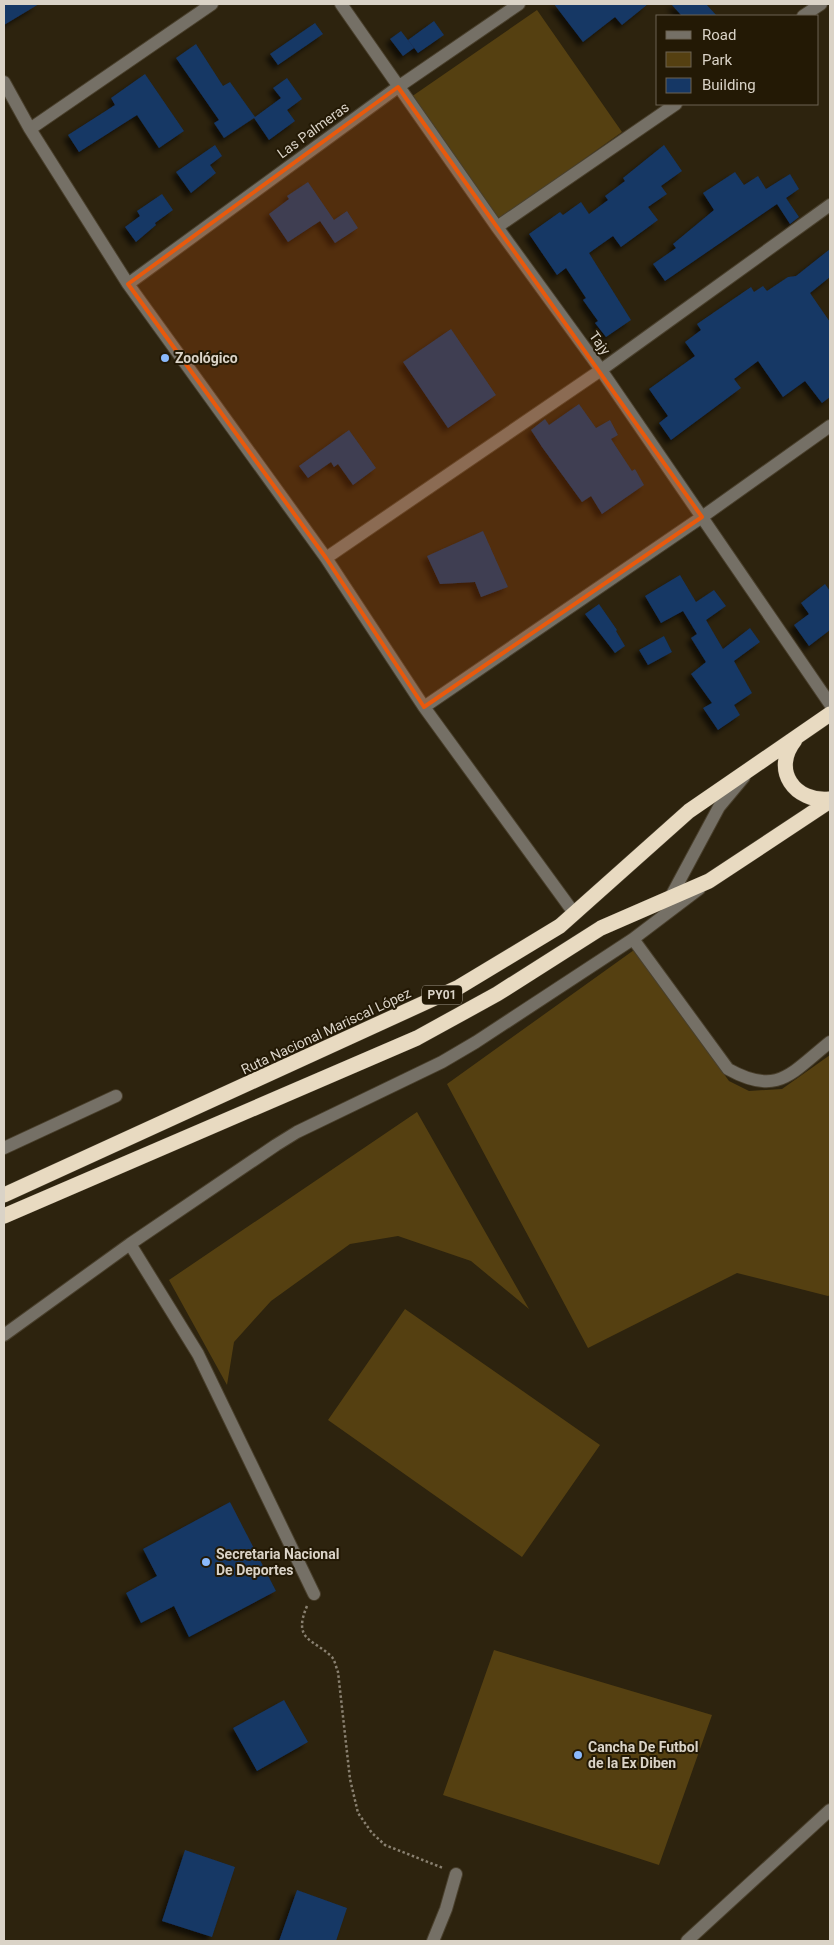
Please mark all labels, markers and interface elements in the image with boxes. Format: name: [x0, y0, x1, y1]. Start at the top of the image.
legend: [656, 15, 819, 105]
text: Road: [702, 26, 736, 44]
text: Park: [702, 51, 733, 69]
text: Building: [702, 76, 756, 94]
street label: Las Palmeras: [274, 99, 352, 161]
street label: Tajy: [586, 328, 614, 358]
place label: Zoológico: [175, 350, 238, 366]
marker: Zoológico: [159, 352, 171, 364]
street label: Ruta Nacional Mariscal López: [239, 985, 413, 1077]
road number: PY01: [422, 986, 462, 1004]
place label: Secretaria Nacional De Deportes: [216, 1546, 339, 1578]
marker: Secretaria Nacional De Deportes: [200, 1556, 212, 1568]
place label: Cancha De Futbol de la Ex Diben: [588, 1739, 698, 1771]
marker: Cancha De Futbol de la Ex Diben: [572, 1749, 584, 1761]

